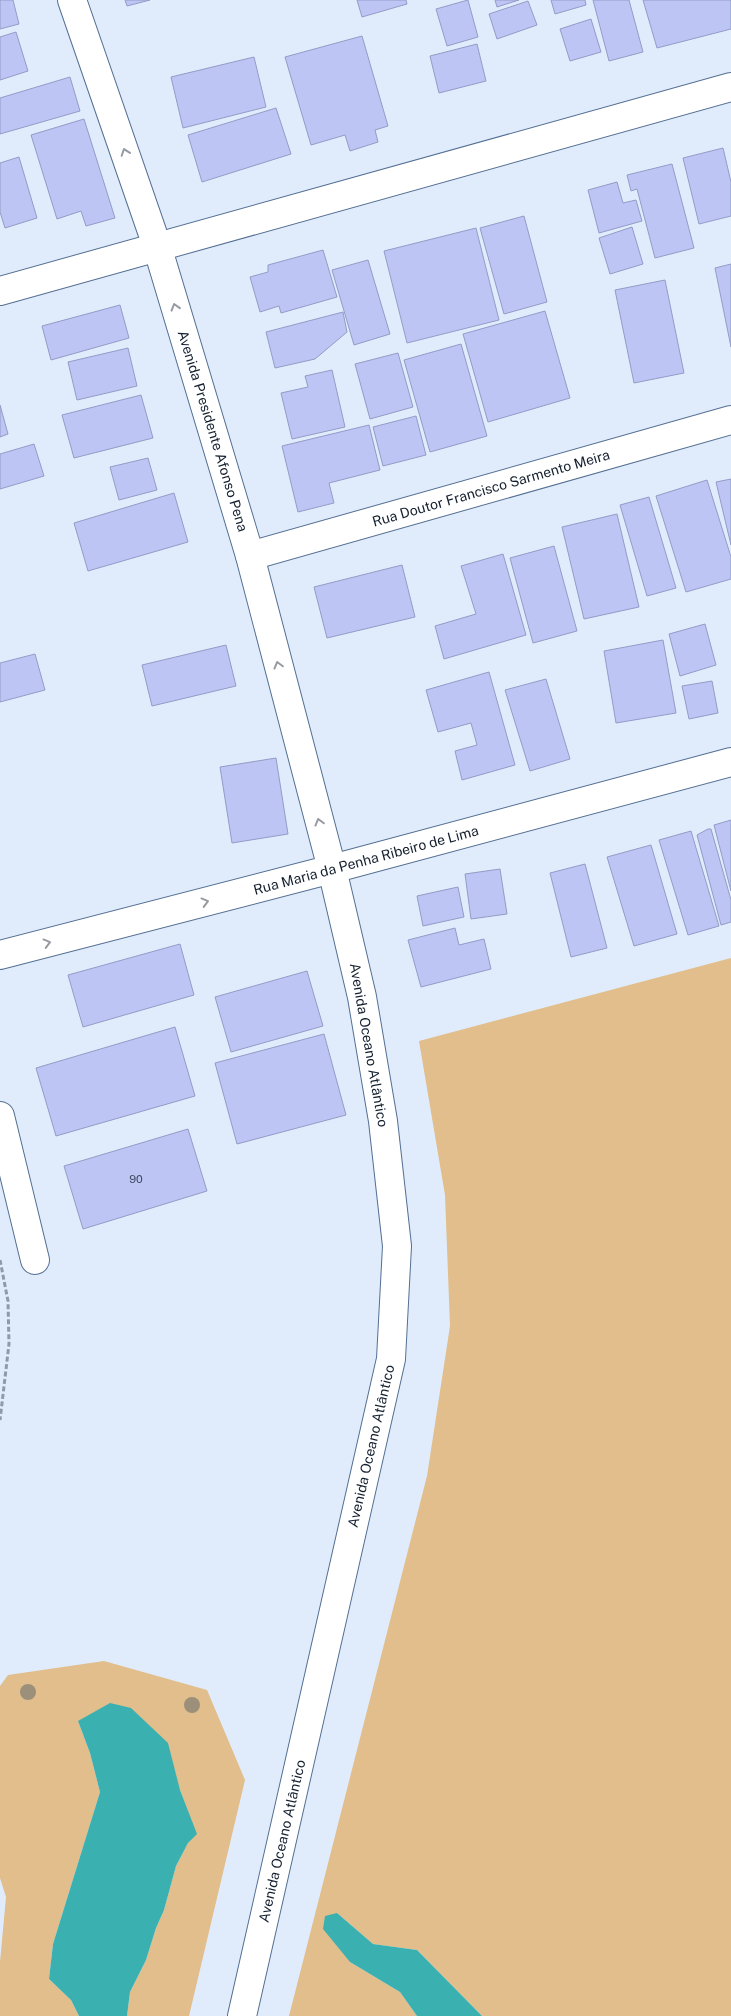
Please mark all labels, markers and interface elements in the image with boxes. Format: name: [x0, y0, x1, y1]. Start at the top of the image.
one-way arrow: [120, 149, 130, 157]
one-way arrow: [171, 303, 181, 311]
street label: Avenida Presidente Afonso Pena: [175, 328, 251, 534]
street label: Rua Doutor Francisco Sarmento Meira: [370, 446, 612, 530]
one-way arrow: [274, 661, 284, 669]
one-way arrow: [314, 818, 325, 826]
street label: Rua Maria da Penha Ribeiro de Lima: [252, 822, 480, 898]
one-way arrow: [200, 897, 209, 908]
one-way arrow: [43, 938, 52, 949]
street label: Avenida Oceano Atlântico: [347, 962, 391, 1128]
house number: 90: [129, 1173, 143, 1185]
street label: Avenida Oceano Atlântico: [344, 1363, 398, 1529]
street label: Avenida Oceano Atlântico: [255, 1758, 309, 1924]

